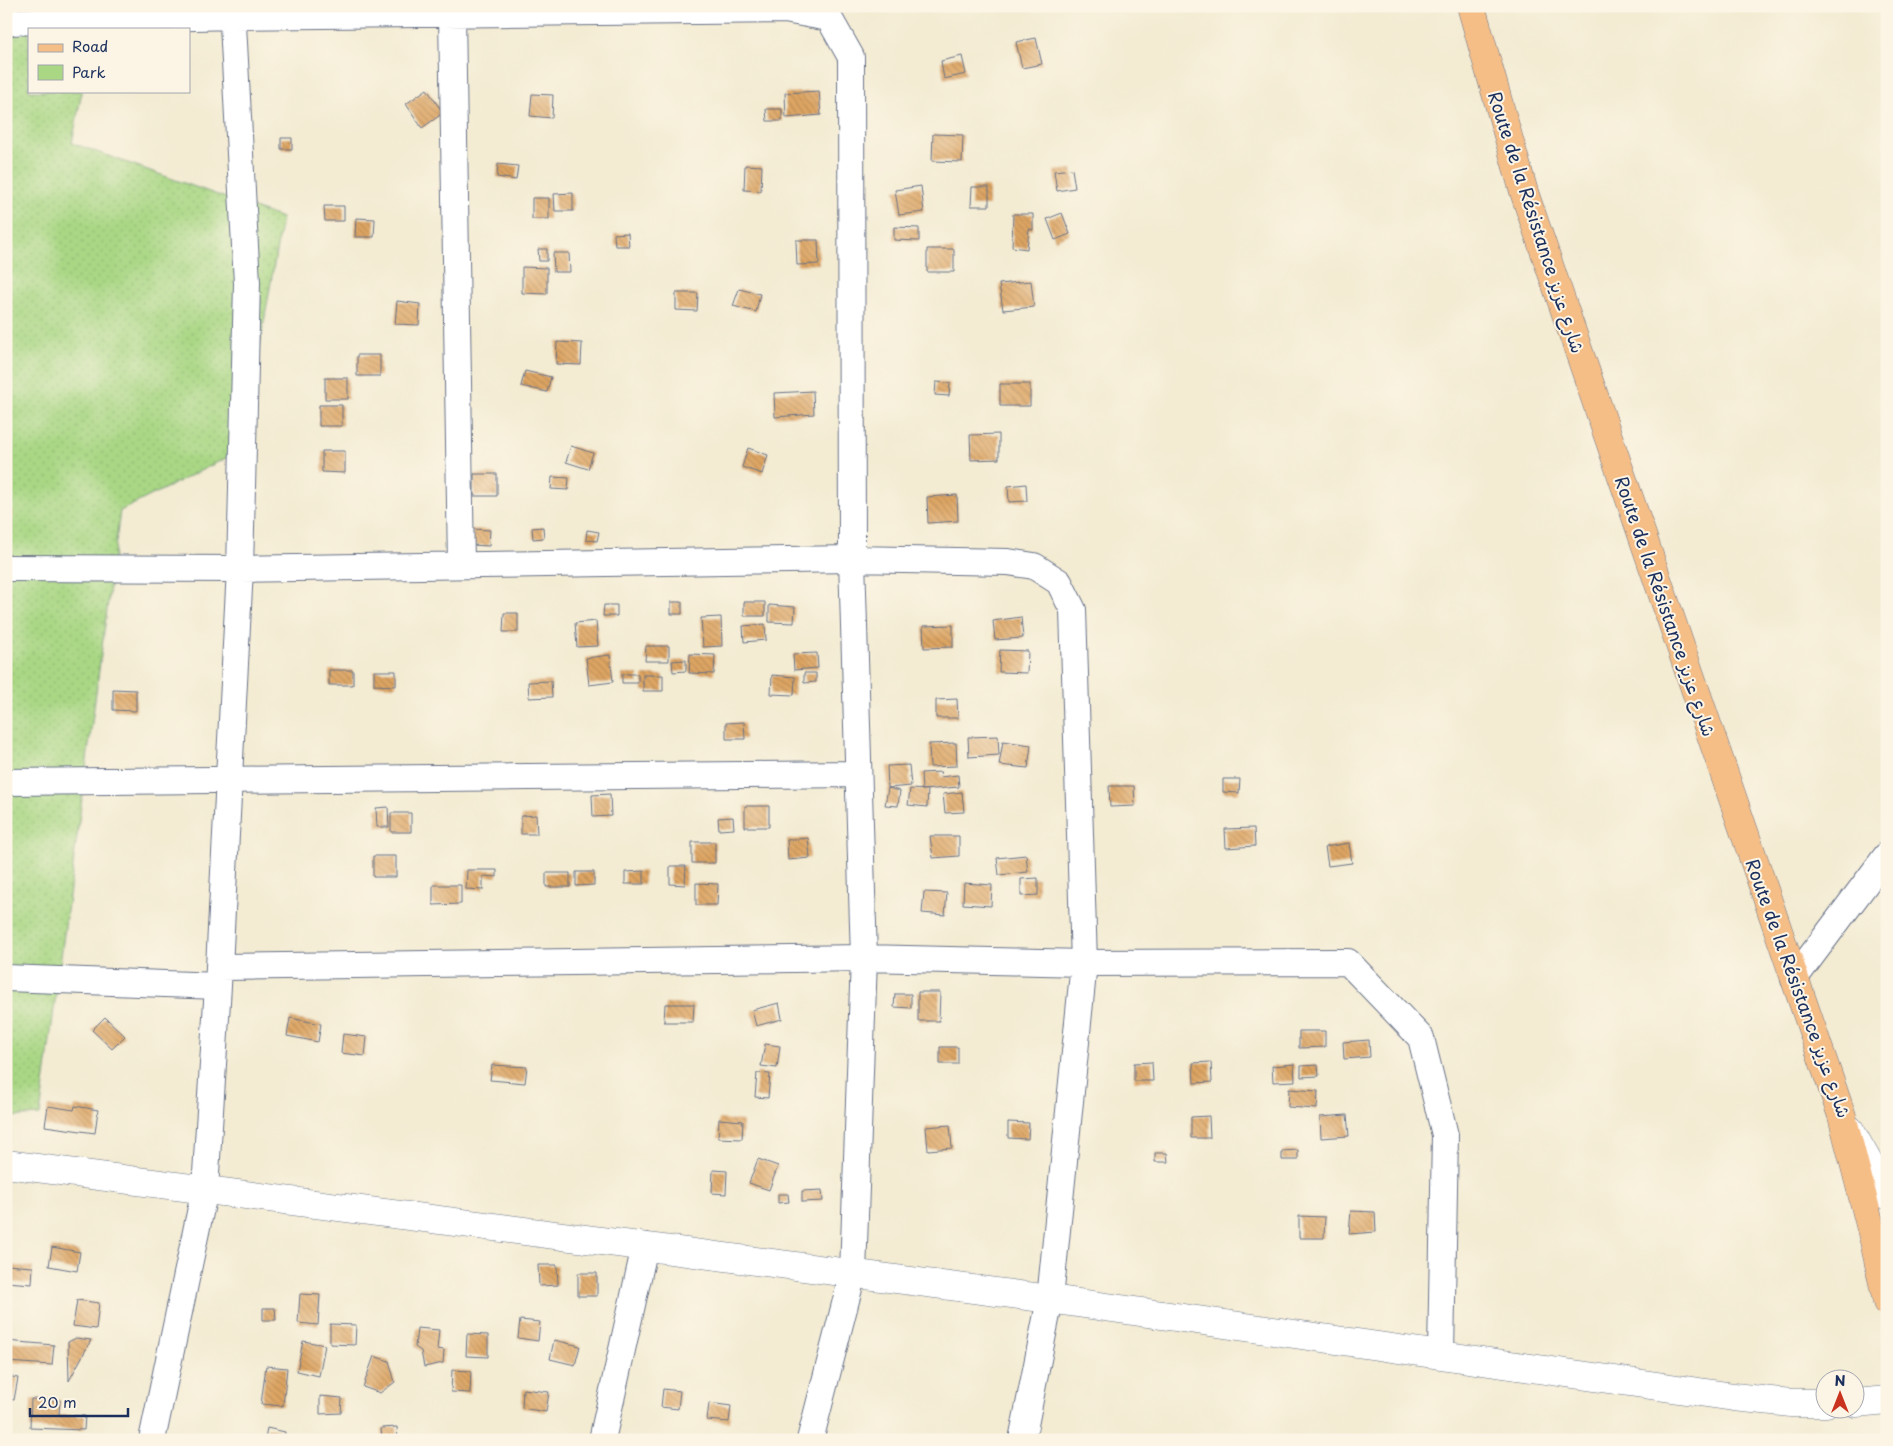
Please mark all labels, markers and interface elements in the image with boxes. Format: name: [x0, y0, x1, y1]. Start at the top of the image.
legend: [28, 28, 190, 92]
text: Road: [72, 34, 108, 57]
text: Park: [72, 60, 106, 83]
street label: Route de la Résistance شارع عزيز: [1482, 88, 1592, 356]
street label: Route de la Résistance شارع عزيز: [1609, 472, 1723, 740]
street label: Route de la Résistance شارع عزيز: [1739, 855, 1859, 1121]
north arrow: [1816, 1368, 1866, 1418]
text: N: [1834, 1370, 1846, 1391]
scale bar: [30, 1386, 128, 1418]
text: 20 m: [38, 1390, 77, 1413]

